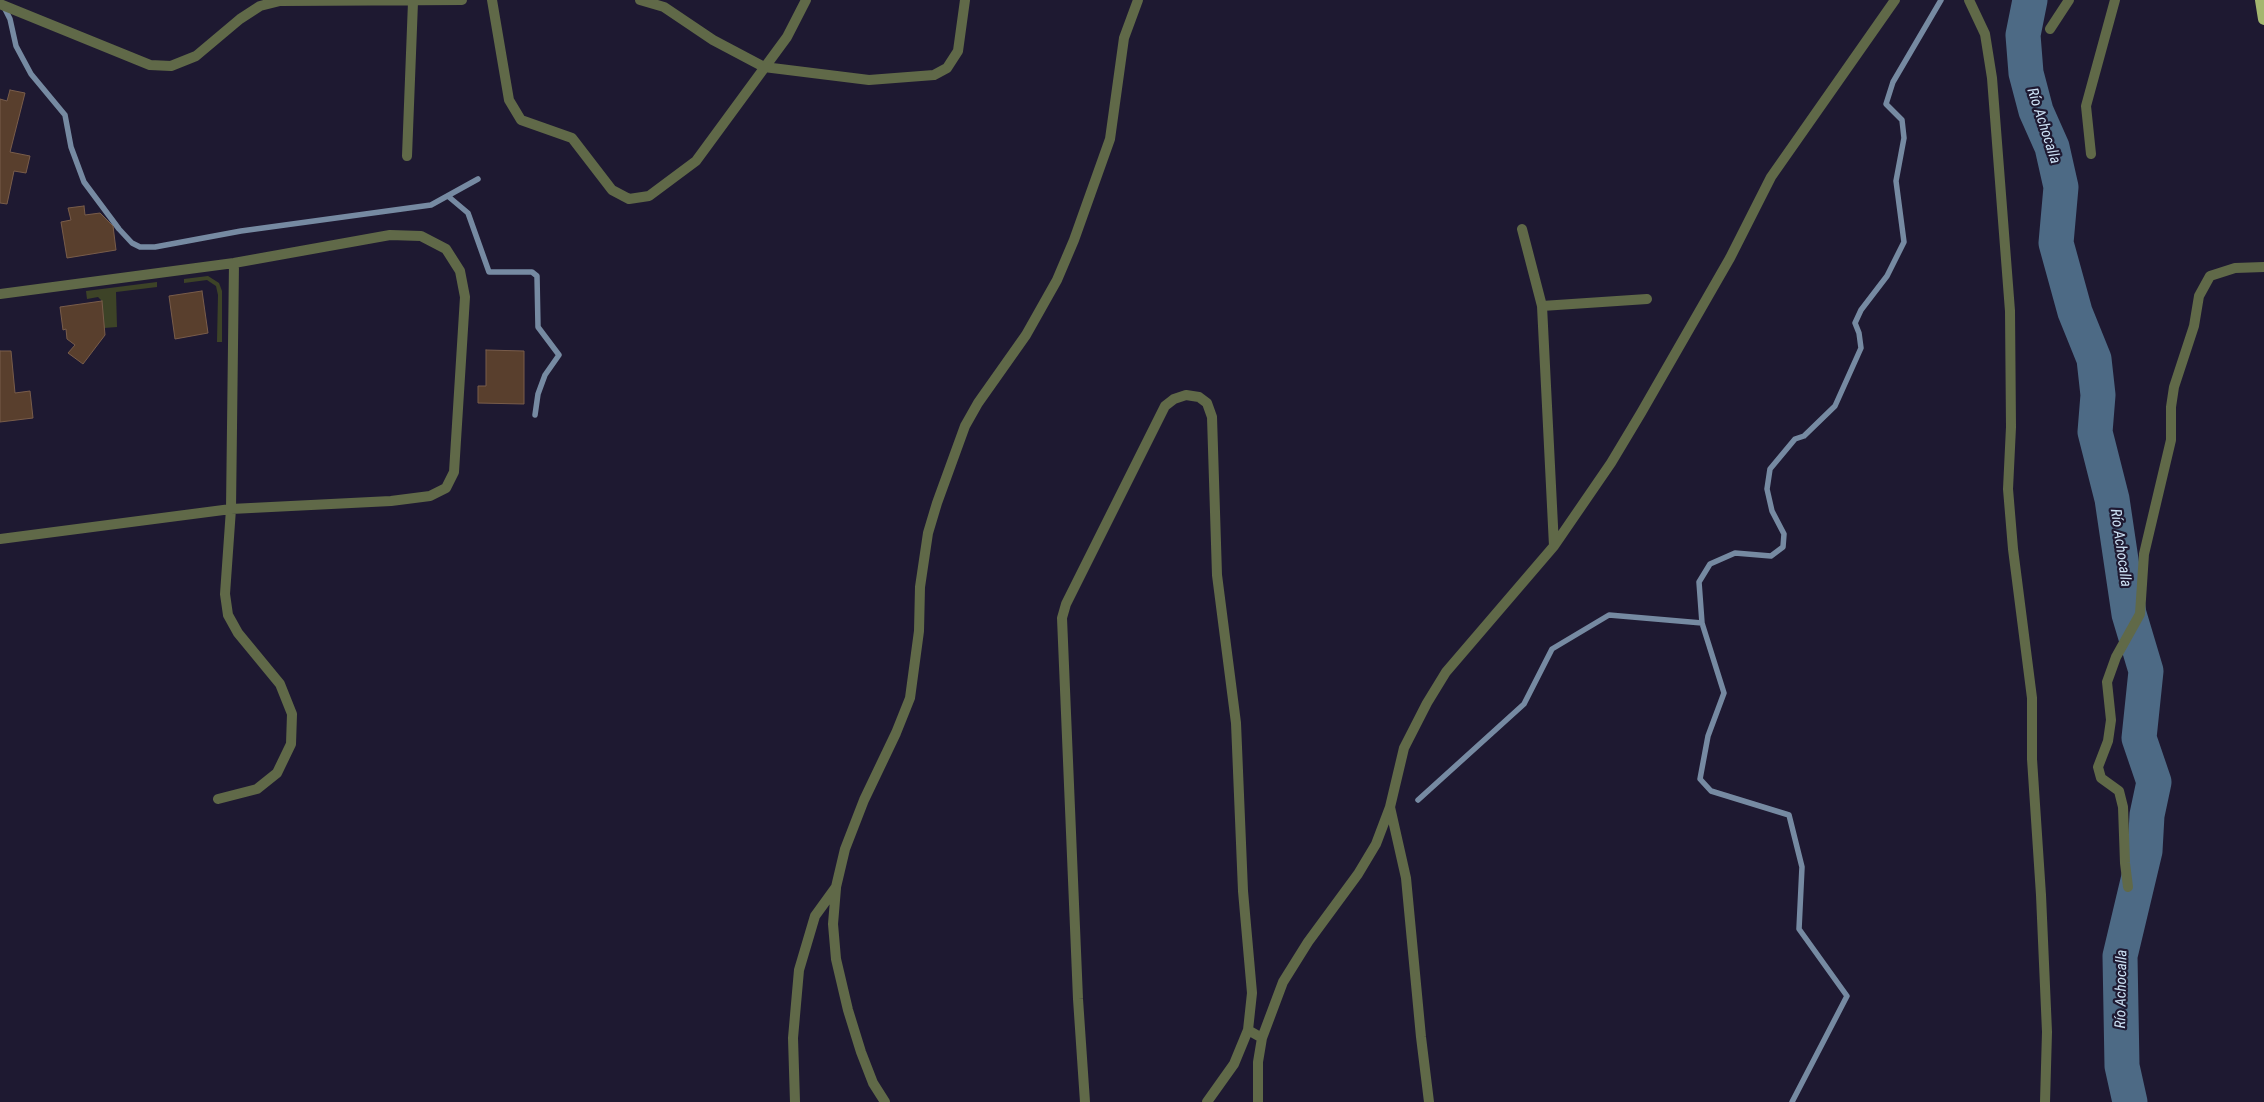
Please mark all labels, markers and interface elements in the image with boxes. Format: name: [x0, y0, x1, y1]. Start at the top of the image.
water label: Río Achocalla: [2022, 86, 2064, 166]
water label: Río Achocalla: [2106, 508, 2134, 588]
water label: Río Achocalla: [2112, 950, 2132, 1028]

